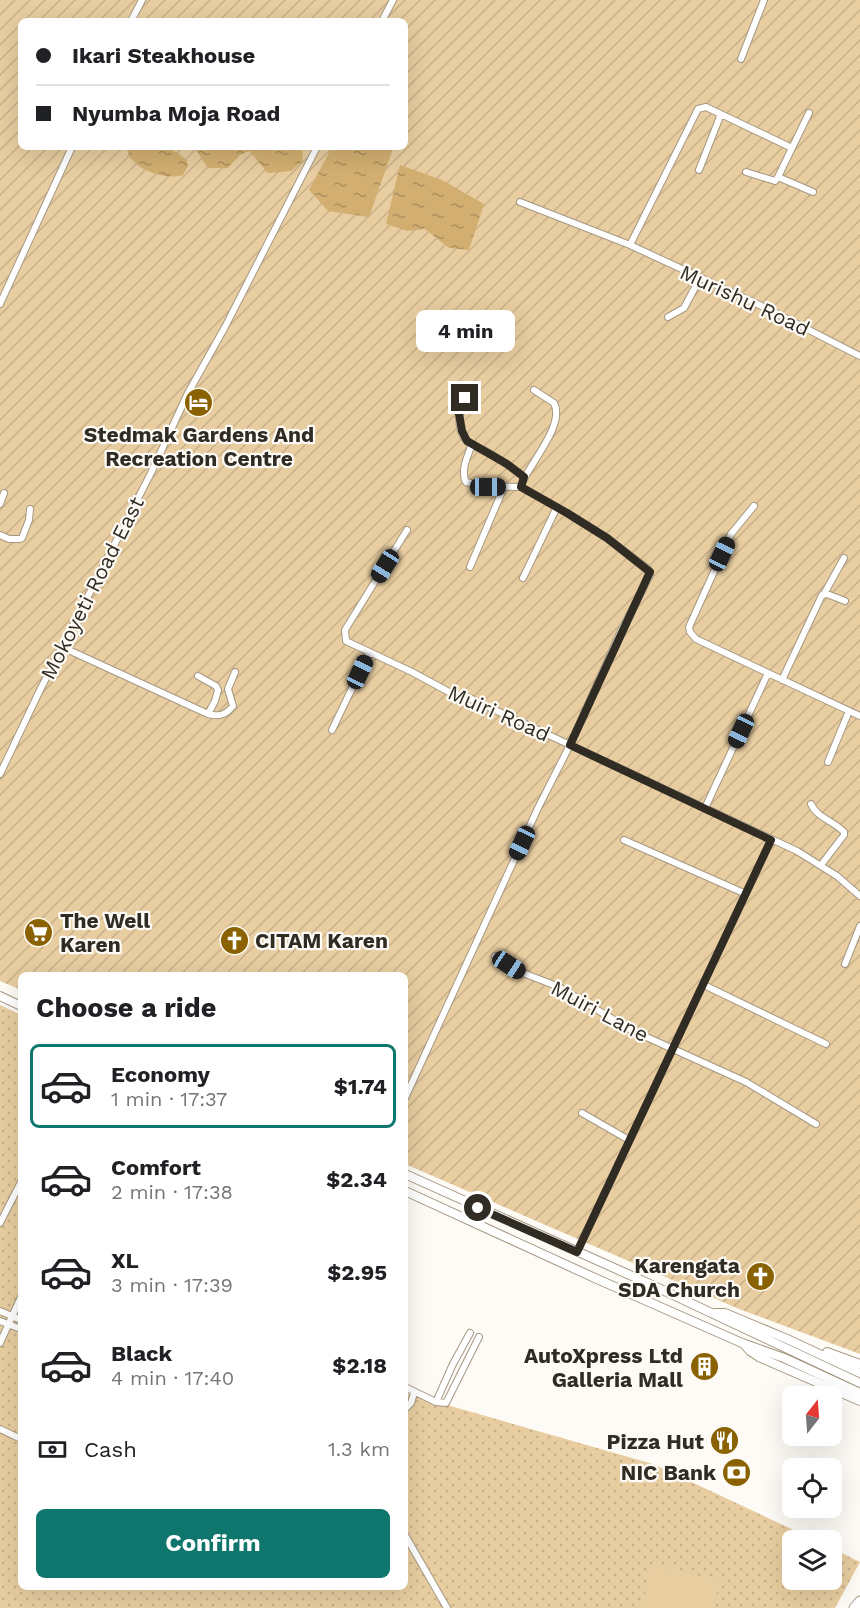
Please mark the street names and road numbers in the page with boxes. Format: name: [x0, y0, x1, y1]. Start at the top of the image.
street label: Murishu Road: [676, 259, 814, 341]
street label: Mokoyeti Road East: [35, 492, 149, 684]
street label: Muiri Road: [444, 679, 554, 747]
street label: Muiri Lane: [547, 975, 653, 1047]

